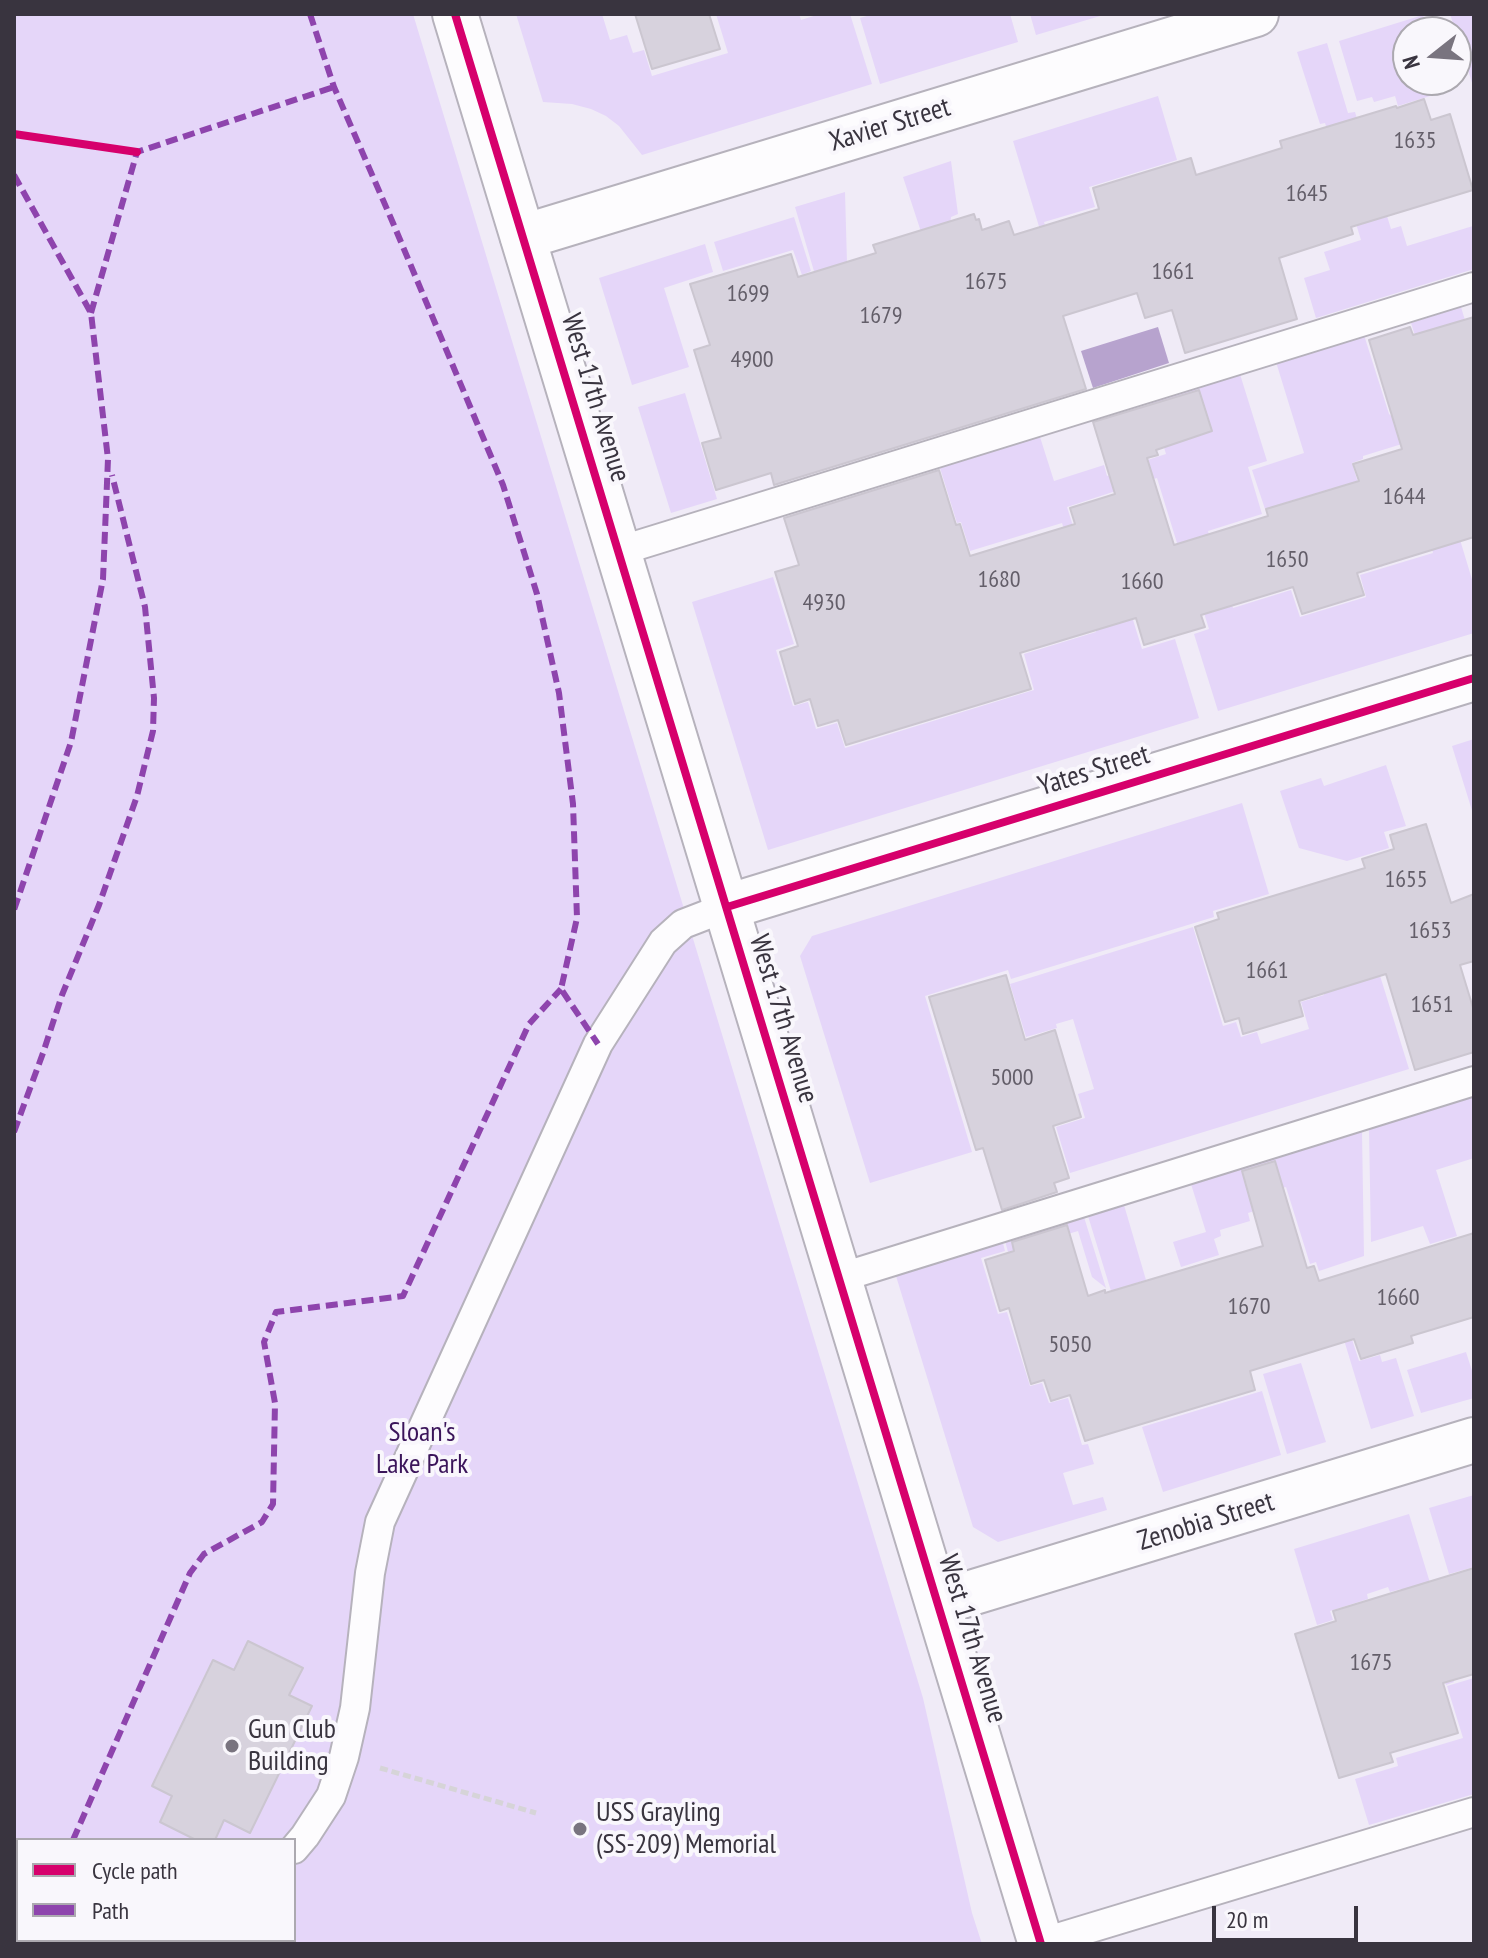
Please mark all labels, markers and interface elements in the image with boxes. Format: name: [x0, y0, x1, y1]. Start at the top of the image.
north arrow: [1392, 16, 1472, 96]
text: N: [1396, 53, 1426, 72]
street label: Xavier Street: [825, 91, 955, 159]
house number: 1635: [1393, 127, 1437, 155]
house number: 1645: [1285, 180, 1329, 208]
house number: 1661: [1151, 258, 1195, 286]
house number: 1675: [964, 268, 1008, 296]
house number: 1699: [726, 280, 770, 308]
house number: 1679: [859, 302, 903, 330]
street label: West 17th Avenue: [553, 310, 637, 486]
house number: 4900: [730, 346, 774, 374]
house number: 1644: [1382, 483, 1426, 511]
house number: 1650: [1265, 546, 1309, 574]
house number: 1680: [977, 566, 1021, 594]
house number: 1660: [1120, 568, 1164, 596]
house number: 4930: [802, 589, 846, 617]
street label: Yates Street: [1034, 738, 1154, 804]
house number: 1655: [1384, 866, 1428, 894]
house number: 1653: [1408, 917, 1452, 945]
street label: West 17th Avenue: [741, 931, 825, 1107]
house number: 1661: [1245, 957, 1289, 985]
house number: 1651: [1410, 991, 1454, 1019]
house number: 5000: [990, 1064, 1034, 1092]
house number: 1660: [1376, 1284, 1420, 1312]
house number: 1670: [1227, 1293, 1271, 1321]
house number: 5050: [1048, 1331, 1092, 1359]
park label: Sloan's Lake Park: [376, 1416, 468, 1482]
street label: Zenobia Street: [1134, 1485, 1278, 1559]
street label: West 17th Avenue: [930, 1551, 1014, 1727]
house number: 1675: [1349, 1649, 1393, 1677]
place label: Gun Club Building: [248, 1713, 336, 1779]
marker: Gun Club Building: [223, 1737, 241, 1755]
place label: USS Grayling (SS-209) Memorial: [596, 1796, 776, 1862]
marker: USS Grayling (SS-209) Memorial: [571, 1820, 589, 1838]
legend: [16, 1838, 296, 1942]
text: Cycle path: [92, 1855, 178, 1886]
scale bar: [1216, 1890, 1362, 1940]
text: Path: [92, 1895, 129, 1926]
text: 20 m: [1226, 1904, 1268, 1935]

